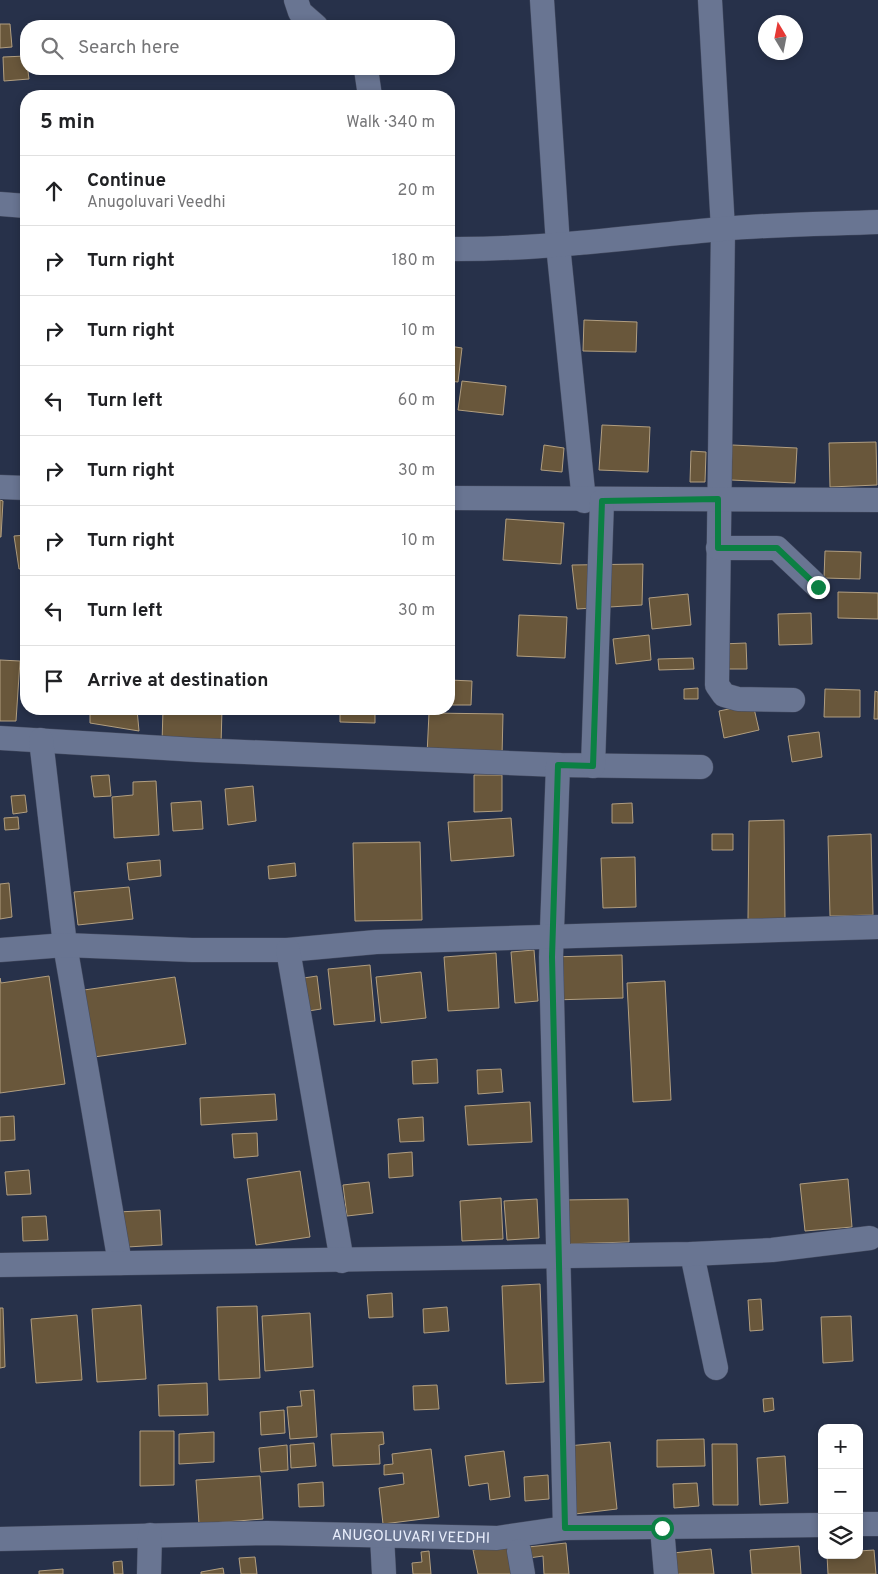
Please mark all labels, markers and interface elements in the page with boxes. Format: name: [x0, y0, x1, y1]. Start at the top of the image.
north arrow: [758, 15, 803, 60]
search box: [20, 20, 455, 75]
icon: search: [38, 34, 66, 62]
text: Search here: [78, 36, 180, 60]
text: 5 min: [40, 109, 95, 136]
text: Walk · 340 m: [346, 113, 435, 133]
text: Continue: [87, 169, 166, 193]
icon: ahead: [40, 177, 68, 205]
text: 20 m: [398, 181, 435, 201]
text: Anugoluvari Veedhi: [87, 193, 226, 213]
icon: right: [40, 247, 68, 275]
text: Turn right: [87, 249, 175, 273]
text: 180 m: [392, 251, 435, 271]
icon: right: [40, 317, 68, 345]
text: Turn right: [87, 319, 175, 343]
text: 10 m: [401, 321, 435, 341]
icon: left: [40, 387, 68, 415]
text: Turn left: [87, 389, 163, 413]
text: 60 m: [398, 391, 435, 411]
icon: right: [40, 457, 68, 485]
text: Turn right: [87, 459, 175, 483]
text: 30 m: [398, 461, 435, 481]
icon: right: [40, 527, 68, 555]
text: Turn right: [87, 529, 175, 553]
text: 10 m: [401, 531, 435, 551]
route end: [807, 576, 830, 599]
icon: left: [40, 597, 68, 625]
text: Turn left: [87, 599, 163, 623]
text: 30 m: [398, 601, 435, 621]
icon: arrive: [40, 667, 68, 695]
text: Arrive at destination: [87, 669, 268, 693]
map controls: [818, 1424, 863, 1559]
button: +: [818, 1424, 863, 1469]
button: −: [818, 1469, 863, 1514]
button: layers: [818, 1514, 863, 1559]
route start: [651, 1517, 674, 1540]
street label: ANUGOLUVARI VEEDHI: [332, 1526, 490, 1549]

